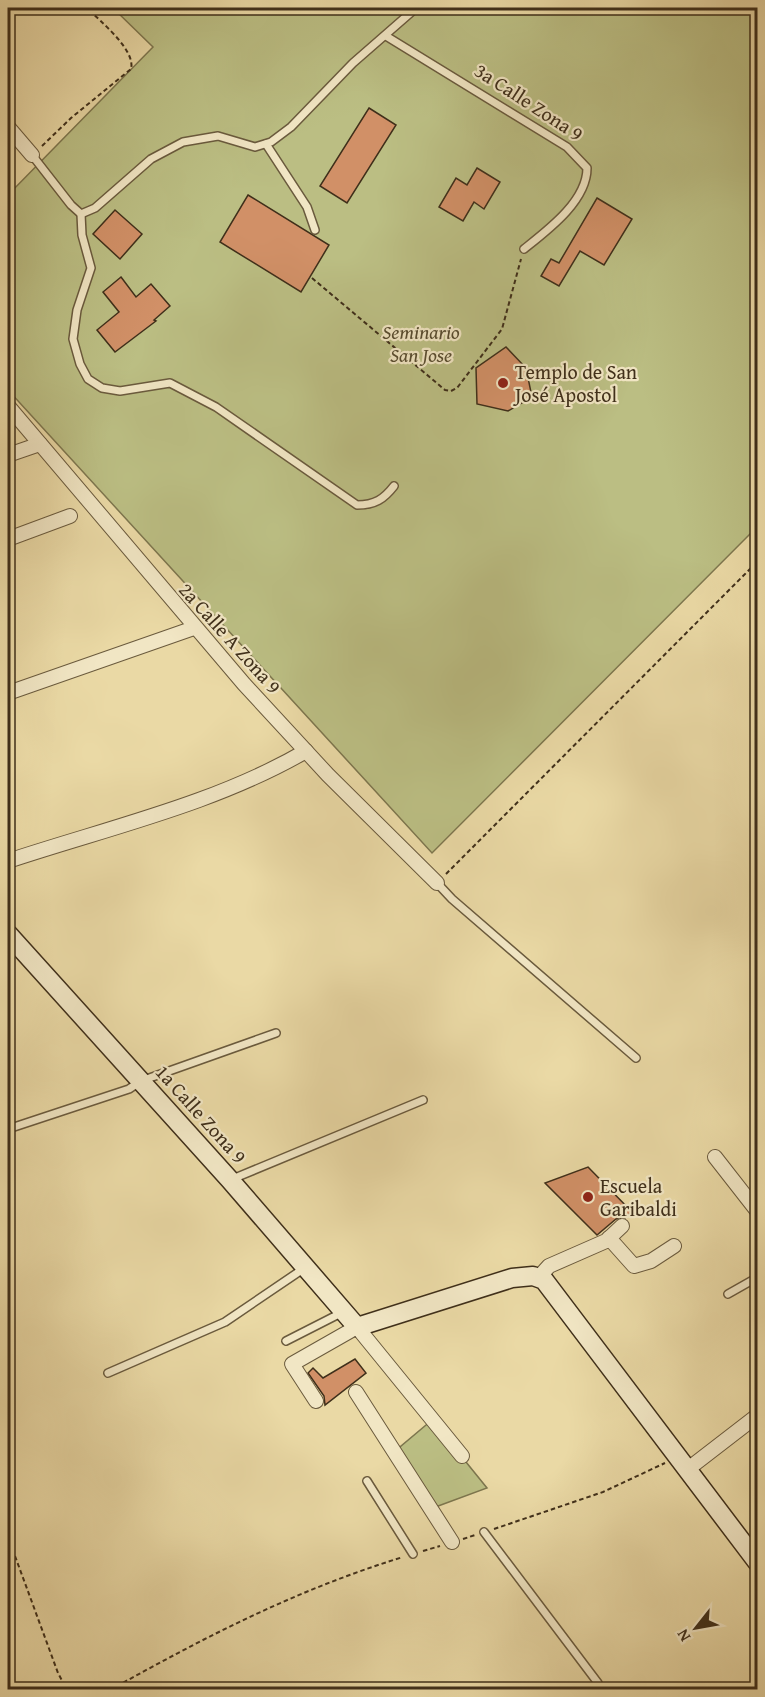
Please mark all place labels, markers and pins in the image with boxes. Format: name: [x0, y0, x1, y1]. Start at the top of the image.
place label: Templo de San José Apostol: [512, 357, 637, 409]
marker: Templo de San José Apostol: [496, 376, 510, 390]
place label: Escuela Garibaldi: [600, 1171, 677, 1223]
marker: Escuela Garibaldi: [581, 1190, 595, 1204]

